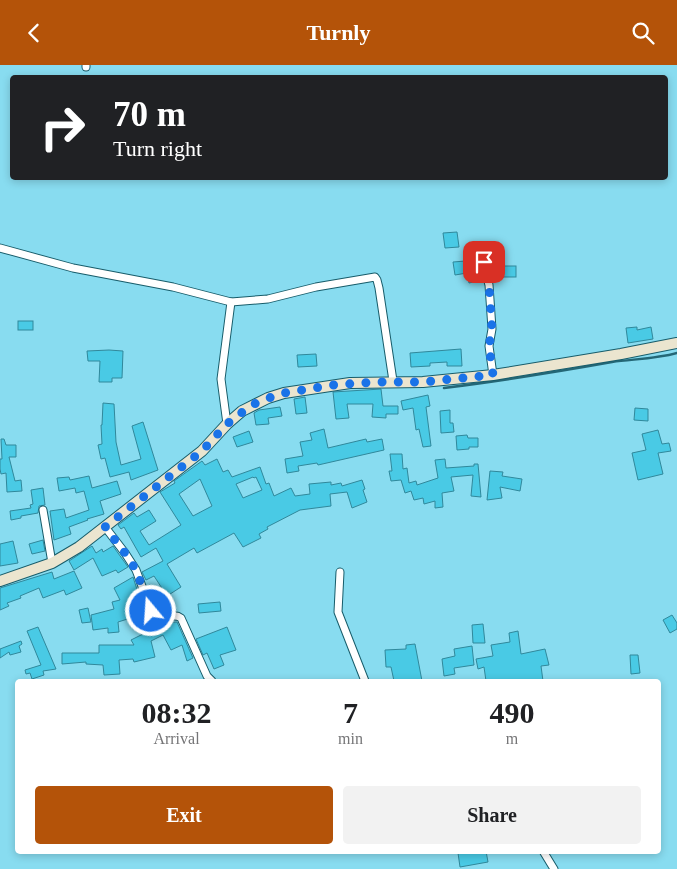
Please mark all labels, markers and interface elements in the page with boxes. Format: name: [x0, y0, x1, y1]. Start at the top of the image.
icon: back: [20, 19, 48, 47]
icon: search: [629, 19, 657, 47]
text: Turnly: [306, 20, 371, 45]
icon: right: [30, 95, 95, 160]
text: 70 m: [113, 95, 186, 134]
text: Turn right: [113, 136, 202, 161]
pin: [463, 241, 505, 283]
icon: arrive: [470, 248, 498, 276]
position arrow: [124, 584, 176, 636]
text: 08:32: [142, 696, 212, 729]
text: 7: [343, 696, 358, 729]
text: 490: [489, 696, 534, 729]
text: Arrival: [153, 730, 200, 747]
text: min: [338, 730, 363, 747]
text: m: [506, 730, 518, 747]
button: Exit: [35, 786, 333, 844]
button: Share: [343, 786, 641, 844]

